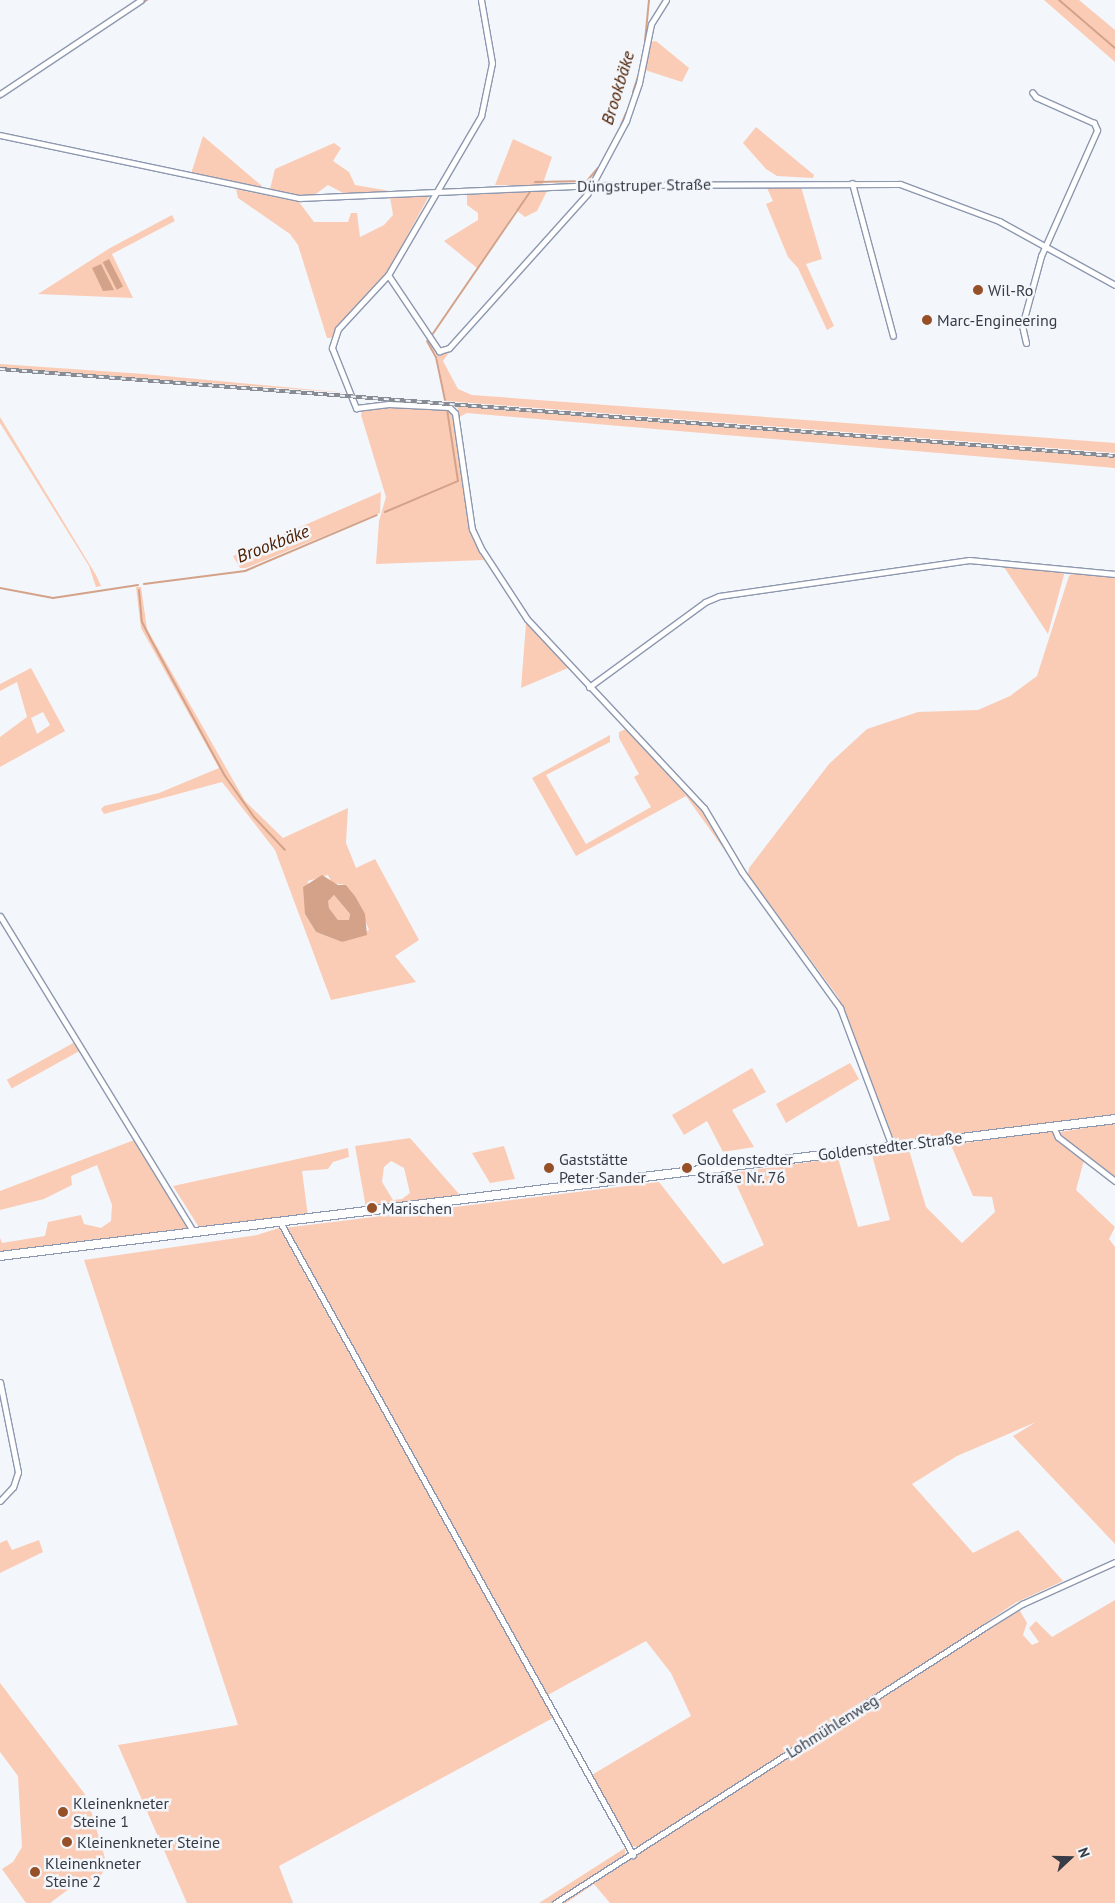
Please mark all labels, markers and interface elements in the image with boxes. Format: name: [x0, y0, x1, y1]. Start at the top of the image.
water label: Brookbäke: [597, 48, 639, 128]
street label: Düngstruper Straße: [577, 174, 711, 196]
place label: Wil-Ro: [988, 280, 1033, 300]
marker: Wil-Ro: [972, 284, 984, 296]
place label: Marc-Engineering: [937, 310, 1057, 330]
marker: Marc-Engineering: [921, 314, 933, 326]
water label: Brookbäke: [234, 520, 312, 568]
street label: Goldenstedter Straße: [817, 1128, 963, 1164]
place label: Gaststätte Peter Sander: [559, 1149, 646, 1187]
place label: Goldenstedter Straße Nr. 76: [697, 1149, 793, 1187]
marker: Gaststätte Peter Sander: [543, 1162, 555, 1174]
marker: Goldenstedter Straße Nr. 76: [681, 1162, 693, 1174]
place label: Marischen: [382, 1198, 452, 1218]
marker: Marischen: [366, 1202, 378, 1214]
street label: Lohmühlenweg: [783, 1690, 881, 1762]
place label: Kleinenkneter Steine 1: [73, 1793, 169, 1831]
marker: Kleinenkneter Steine 1: [57, 1806, 69, 1818]
place label: Kleinenkneter Steine: [77, 1832, 220, 1852]
north arrow: [1045, 1833, 1095, 1883]
marker: Kleinenkneter Steine: [61, 1836, 73, 1848]
text: N: [1074, 1845, 1094, 1860]
place label: Kleinenkneter Steine 2: [45, 1853, 141, 1891]
marker: Kleinenkneter Steine 2: [29, 1866, 41, 1878]

